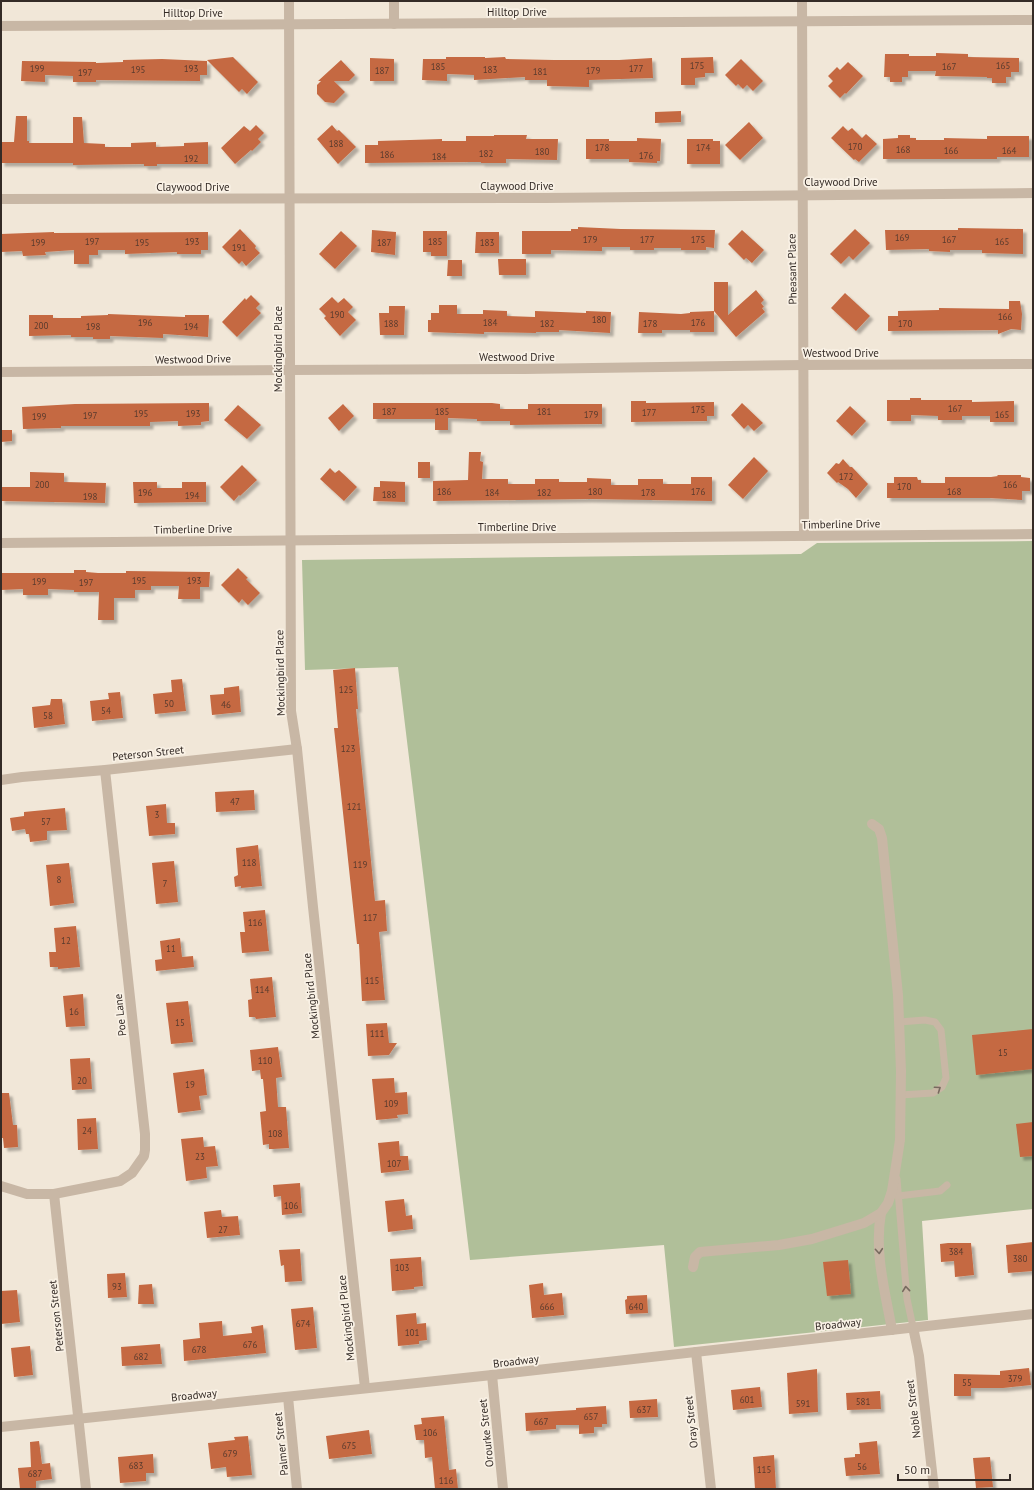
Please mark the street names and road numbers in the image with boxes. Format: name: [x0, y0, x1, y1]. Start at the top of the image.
street label: Hilltop Drive: [487, 5, 547, 19]
street label: Hilltop Drive: [163, 6, 223, 20]
street label: Claywood Drive: [804, 175, 878, 189]
street label: Claywood Drive: [480, 179, 554, 193]
street label: Claywood Drive: [156, 180, 230, 194]
street label: Pheasant Place: [784, 233, 800, 305]
street label: Mockingbird Place: [271, 305, 285, 392]
street label: Westwood Drive: [803, 346, 879, 360]
street label: Westwood Drive: [479, 350, 555, 364]
street label: Westwood Drive: [155, 351, 231, 367]
street label: Timberline Drive: [802, 516, 881, 532]
street label: Timberline Drive: [478, 520, 557, 534]
street label: Timberline Drive: [154, 521, 233, 537]
street label: Mockingbird Place: [272, 629, 288, 716]
street label: Peterson Street: [112, 742, 185, 764]
street label: Mockingbird Place: [299, 952, 322, 1040]
street label: Poe Lane: [111, 993, 129, 1037]
street label: Mockingbird Place: [334, 1274, 357, 1362]
street label: Peterson Street: [45, 1279, 67, 1352]
street label: Broadway: [814, 1315, 863, 1333]
street label: Broadway: [492, 1351, 541, 1371]
street label: Noble Street: [902, 1379, 924, 1439]
street label: Broadway: [170, 1386, 219, 1404]
street label: Oray Street: [681, 1395, 701, 1449]
street label: Orourke Street: [475, 1398, 497, 1468]
street label: Palmer Street: [271, 1411, 291, 1476]

